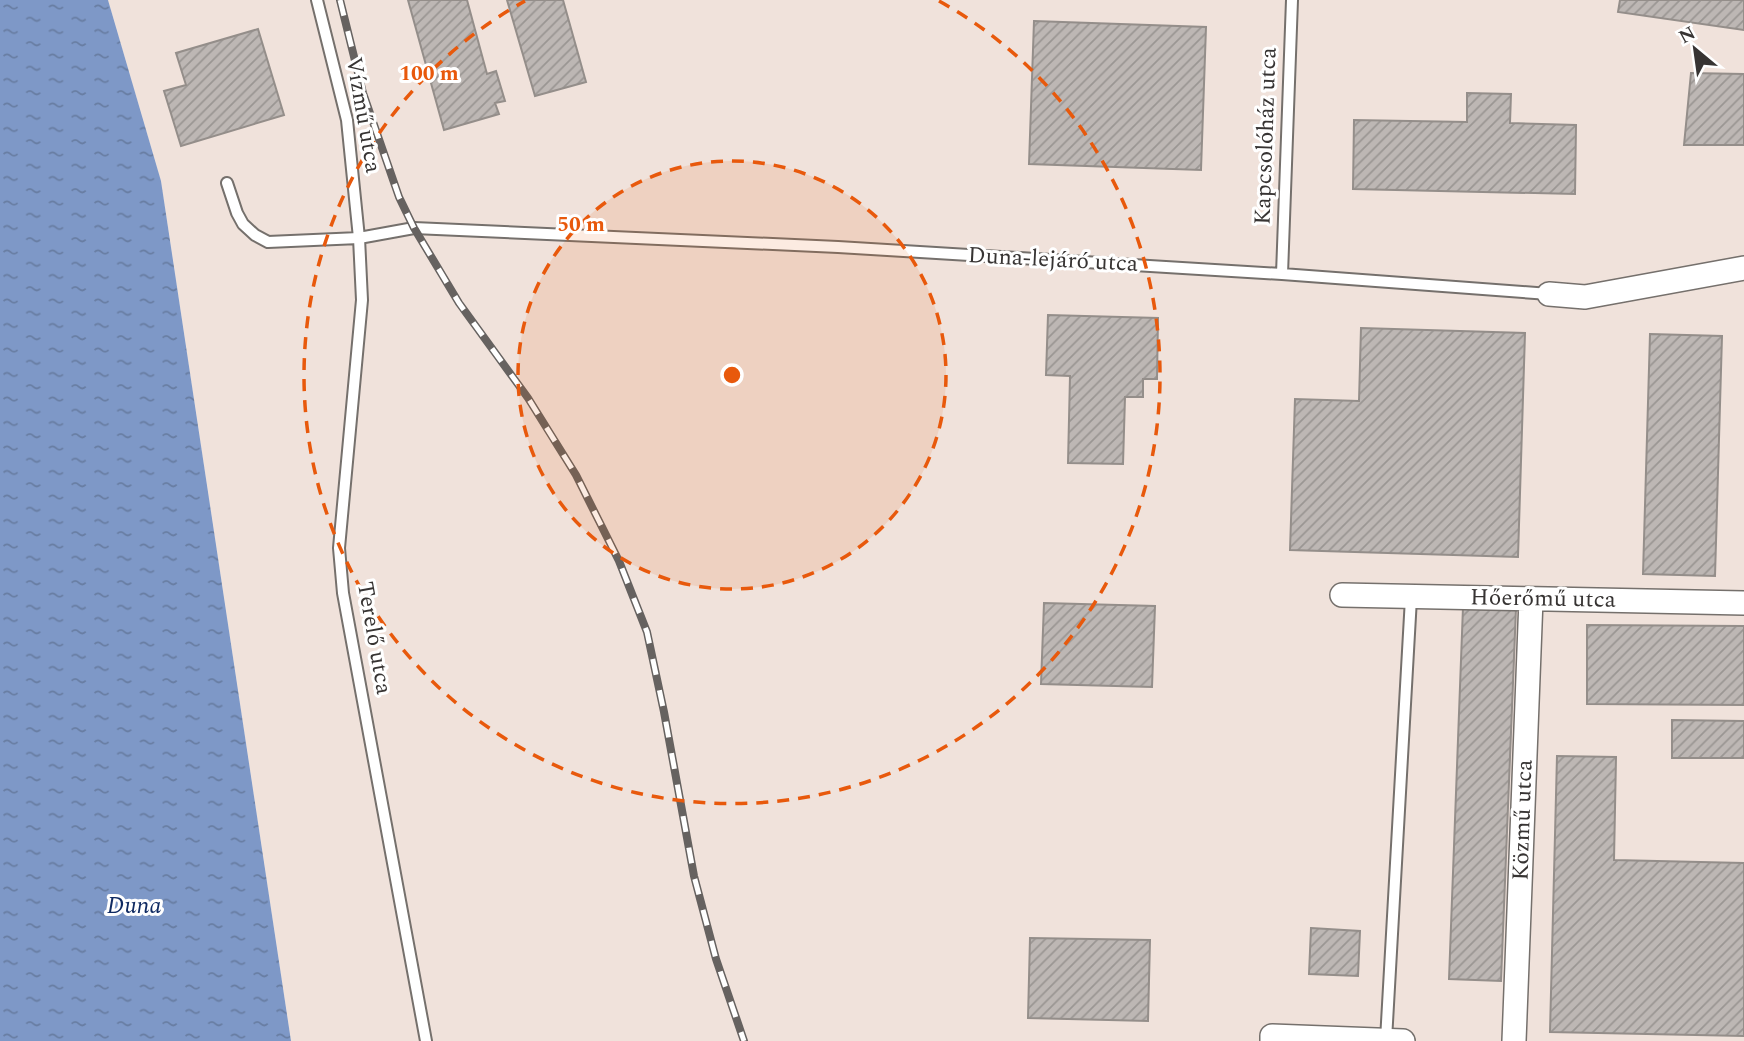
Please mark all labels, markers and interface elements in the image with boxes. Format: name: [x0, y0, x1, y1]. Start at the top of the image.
north arrow: [1660, 14, 1730, 84]
text: N: [1674, 19, 1701, 52]
street label: Kapcsolóház utca: [1245, 47, 1287, 225]
street label: Vízmű utca: [336, 54, 390, 176]
text: 100 m: [399, 58, 459, 90]
text: 50 m: [557, 209, 605, 241]
street label: Duna-lejáró utca: [967, 238, 1139, 282]
centre of rings: [720, 363, 744, 387]
street label: Terelő utca: [347, 579, 401, 697]
street label: Hőerőmű utca: [1470, 580, 1616, 618]
street label: Közmű utca: [1503, 759, 1543, 881]
water label: Duna: [107, 888, 161, 924]

